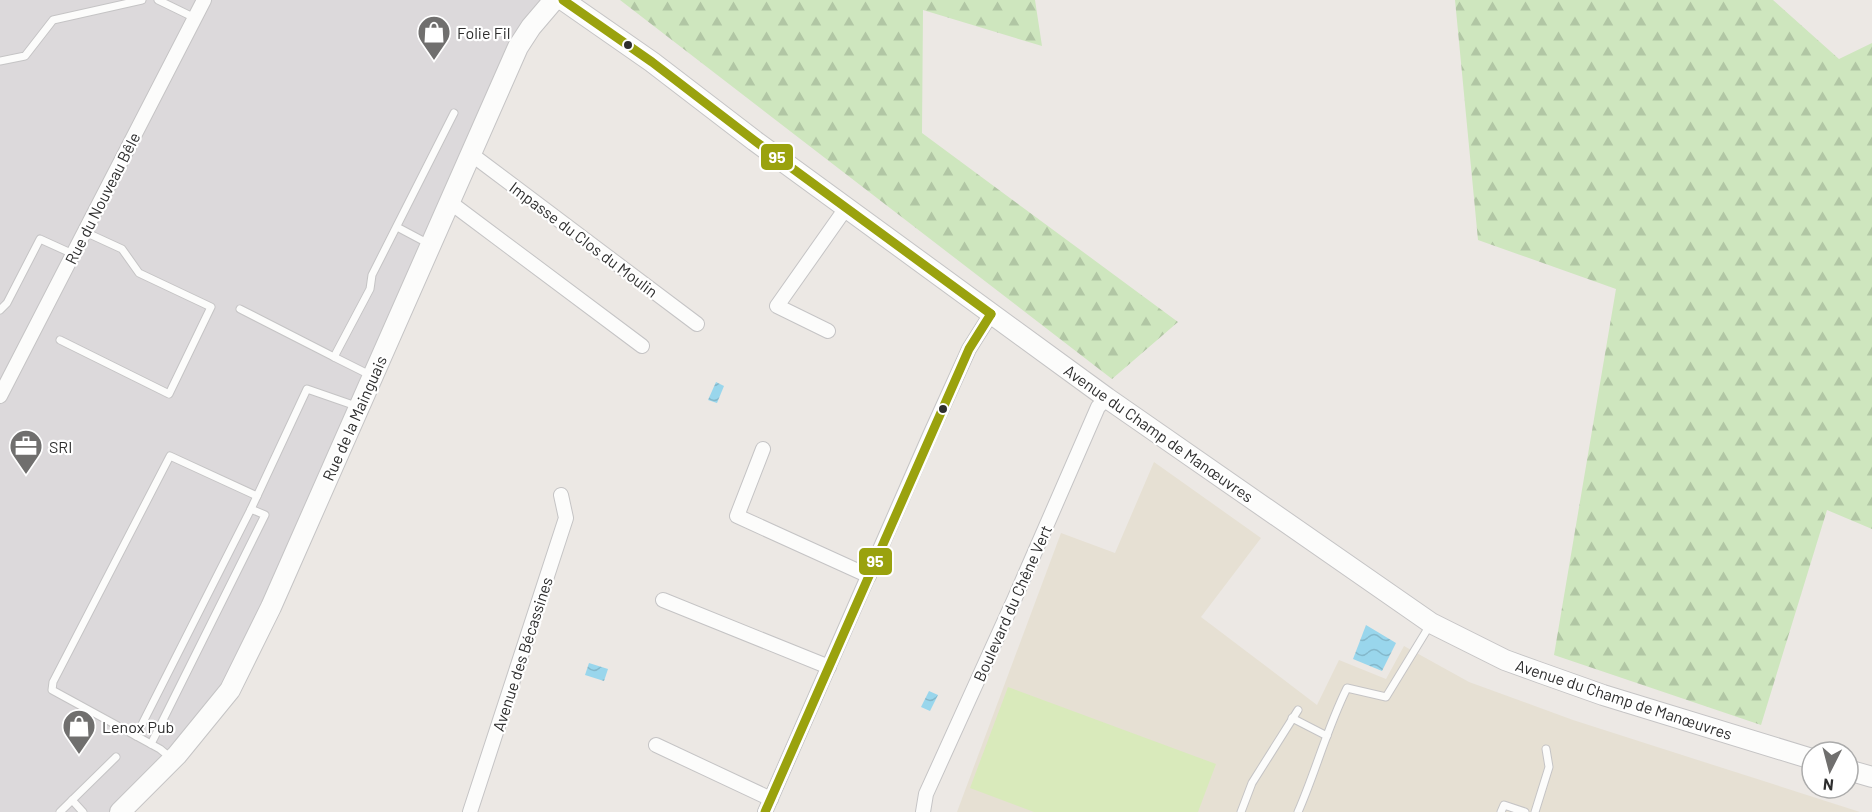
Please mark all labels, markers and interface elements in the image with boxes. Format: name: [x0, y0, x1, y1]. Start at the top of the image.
shop icon: Folie Fil: [416, 14, 452, 61]
place label: Folie Fil: [457, 23, 511, 42]
unlabelled marker: [622, 39, 634, 51]
street label: Rue du Nouveau Bêle: [61, 129, 143, 267]
line badge: 95: [760, 143, 794, 171]
text: 95: [768, 147, 786, 166]
street label: Impasse du Clos du Moulin: [506, 177, 662, 301]
street label: Rue de la Mainguais: [318, 352, 390, 484]
street label: Avenue du Champ de Manœuvres: [1061, 360, 1257, 506]
unlabelled marker: [937, 403, 949, 415]
office icon: SRI: [8, 428, 44, 475]
place label: SRI: [49, 437, 72, 456]
street label: Boulevard du Chêne Vert: [969, 522, 1055, 684]
line badge: 95: [858, 547, 893, 576]
text: 95: [866, 551, 884, 570]
street label: Avenue des Bécassines: [488, 575, 556, 733]
street label: Avenue du Champ de Manœuvres: [1513, 655, 1735, 743]
shop icon: Lenox Pub: [61, 708, 97, 755]
place label: Lenox Pub: [102, 717, 174, 736]
north arrow: [1800, 740, 1860, 800]
text: N: [1822, 775, 1835, 795]

